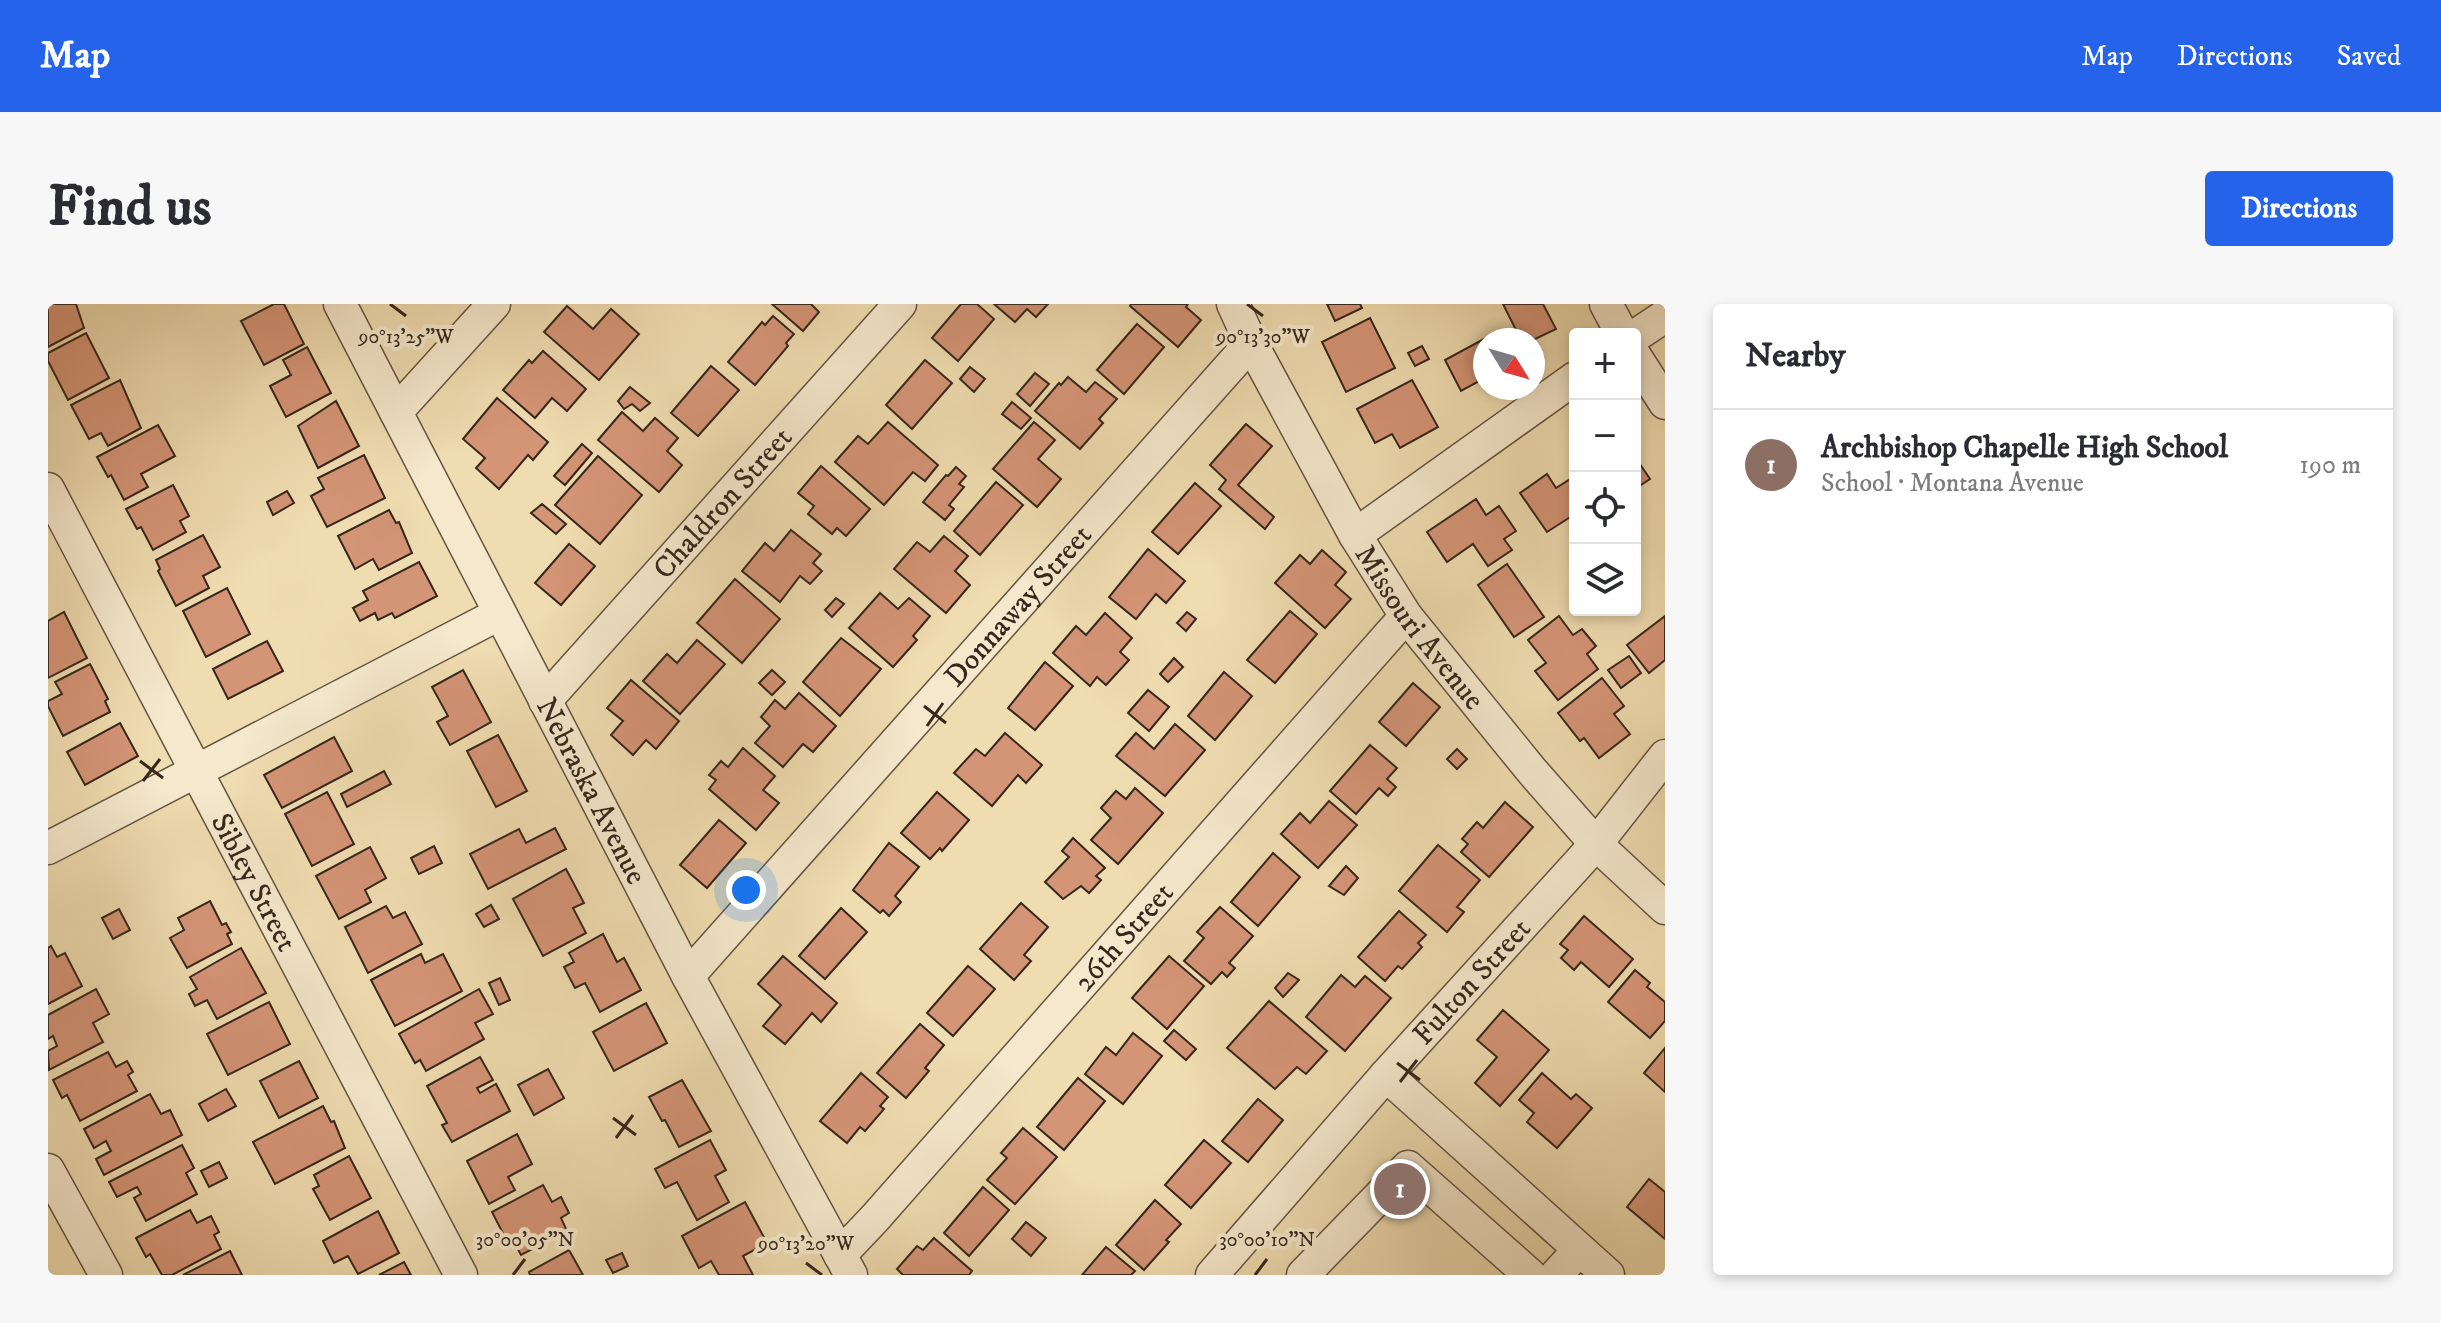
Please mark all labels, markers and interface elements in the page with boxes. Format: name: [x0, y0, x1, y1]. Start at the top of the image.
text: Map: [40, 32, 110, 80]
text: Map: [2081, 39, 2133, 74]
text: Directions: [2177, 39, 2293, 74]
text: Saved: [2337, 39, 2401, 74]
button: Directions: [2205, 171, 2393, 246]
text: Find us: [48, 173, 212, 243]
text: 90°13'25"W: [358, 325, 454, 350]
text: 90°13'30"W: [1215, 325, 1310, 350]
north arrow: [1473, 328, 1545, 400]
map controls: [1569, 328, 1641, 616]
button: +: [1569, 328, 1641, 400]
text: Nearby: [1745, 335, 1846, 377]
button: −: [1569, 400, 1641, 472]
street label: Chaldron Street: [646, 420, 801, 587]
text: Archbishop Chapelle High School: [1821, 430, 2228, 467]
text: 1: [1766, 449, 1776, 482]
text: 190 m: [2299, 449, 2361, 482]
text: School · Montana Avenue: [1821, 467, 2084, 500]
button: locate: [1569, 472, 1641, 544]
street label: Donnaway Street: [937, 518, 1100, 695]
street label: Missouri Avenue: [1346, 538, 1492, 718]
button: layers: [1569, 544, 1641, 616]
street label: Nebraska Avenue: [527, 692, 654, 891]
street label: Sibley Street: [202, 808, 305, 958]
your location: [726, 870, 766, 910]
street label: 26th Street: [1066, 876, 1182, 1000]
street label: Fulton Street: [1406, 911, 1539, 1053]
pin: 1: [1374, 1159, 1426, 1219]
text: 30°00'05"N: [476, 1228, 574, 1253]
text: 30°00'10"N: [1219, 1228, 1315, 1253]
text: 90°13'20"W: [757, 1232, 855, 1257]

